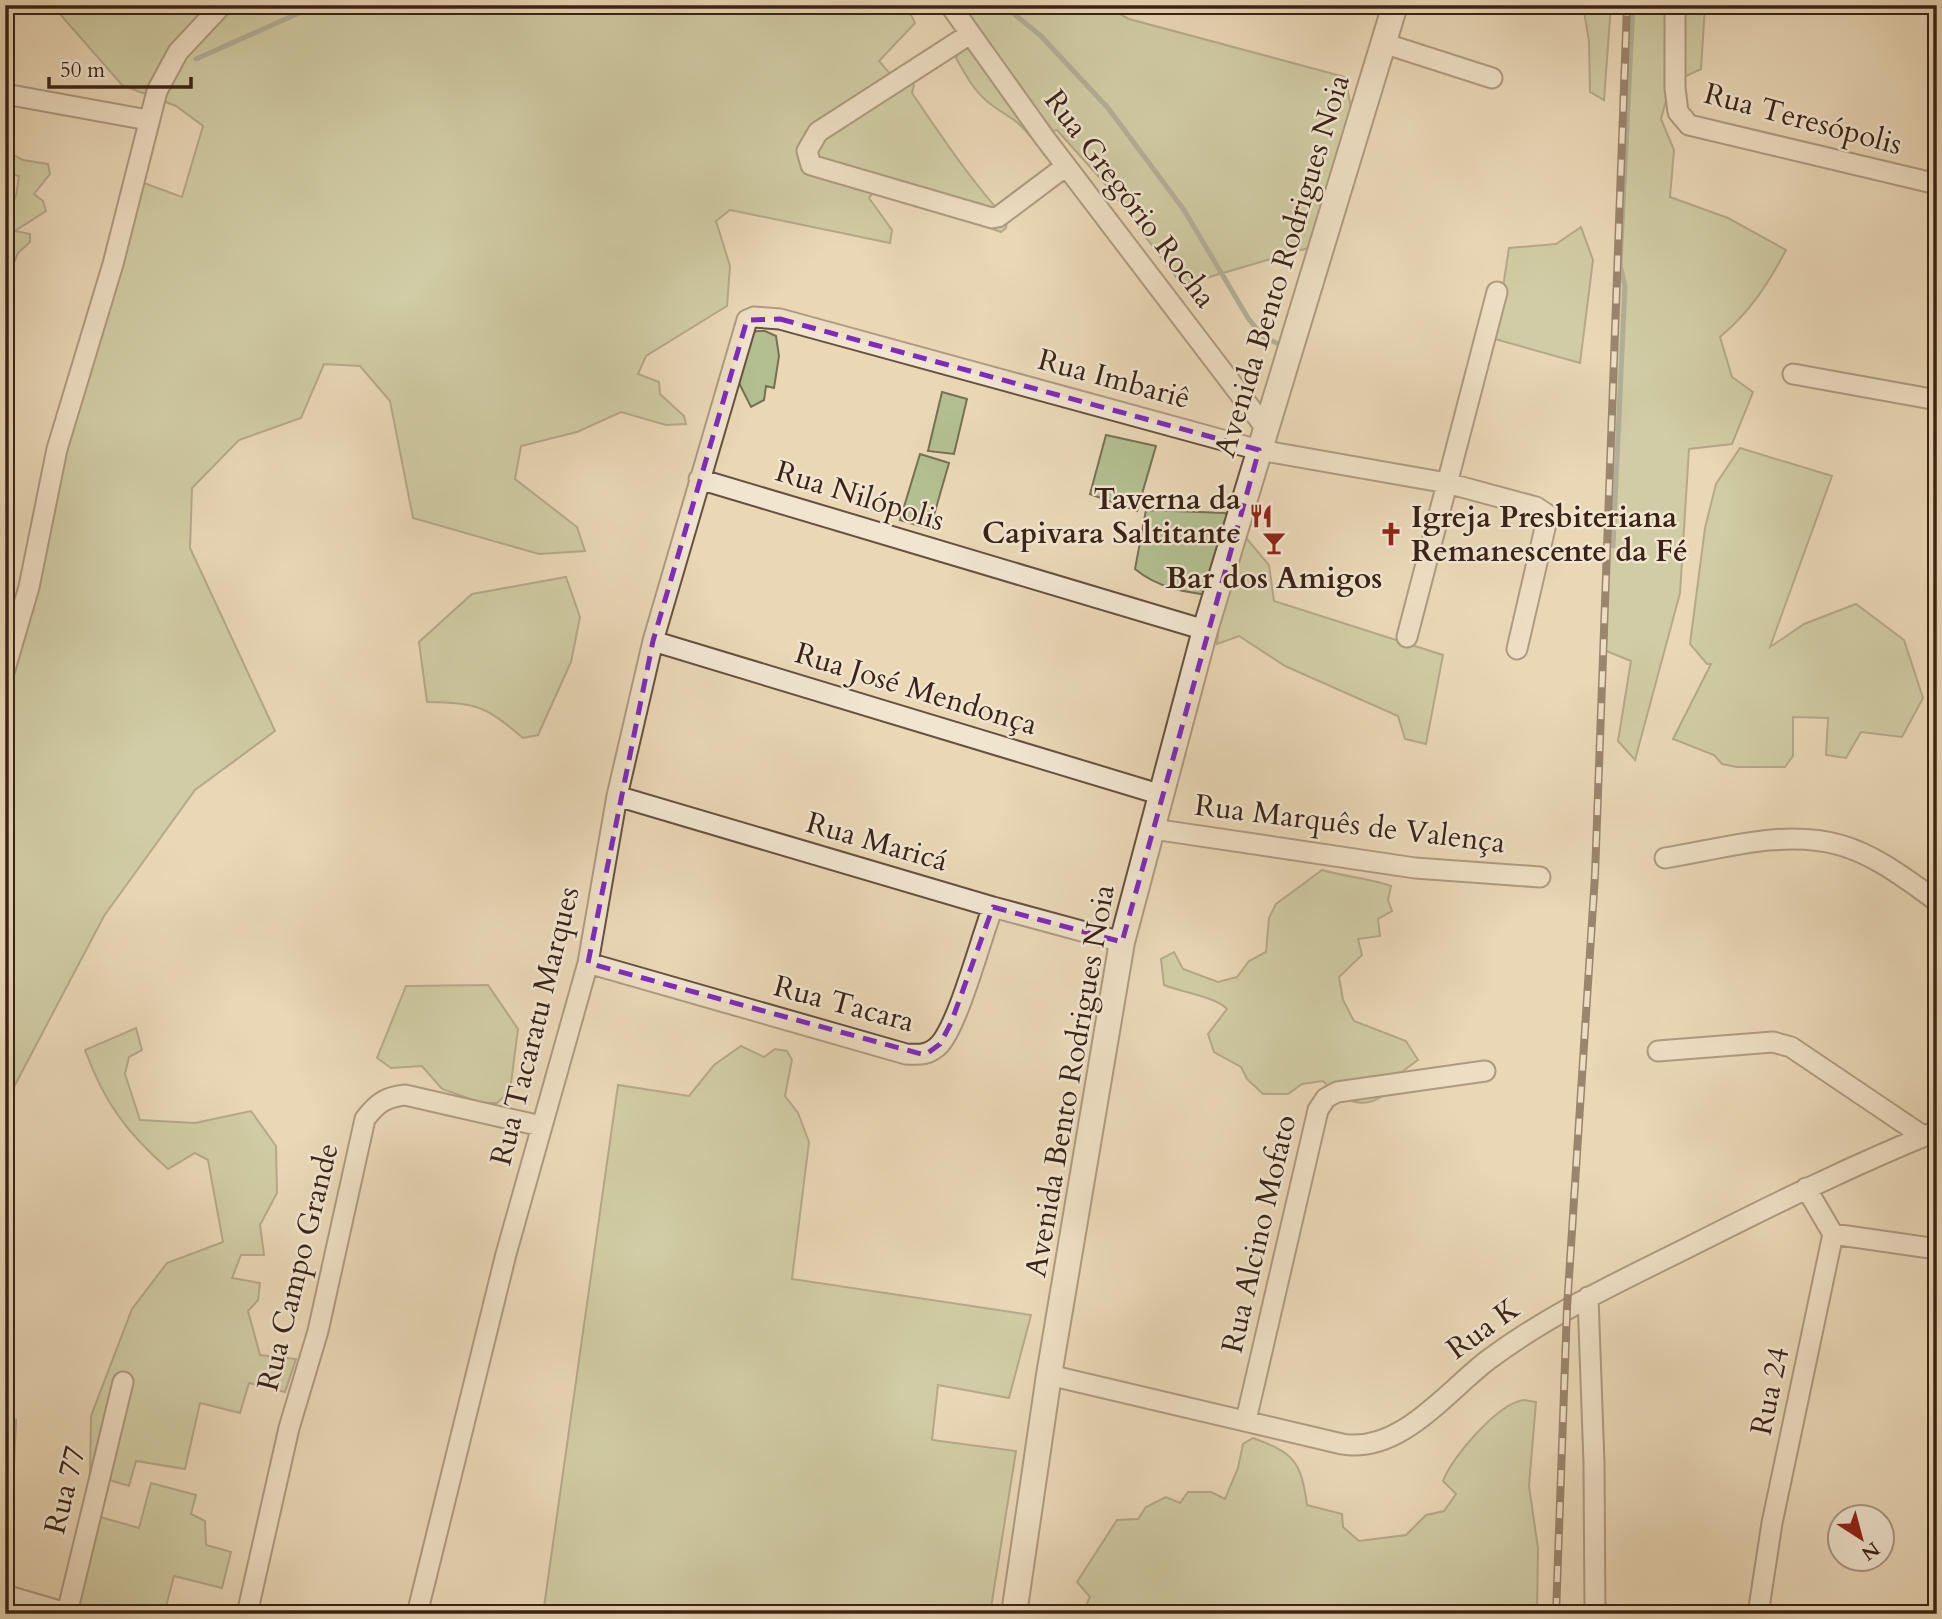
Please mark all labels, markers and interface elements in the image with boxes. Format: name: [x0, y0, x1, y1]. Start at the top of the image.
scale bar: [49, 46, 191, 90]
text: 50 m: [60, 56, 105, 85]
street label: Avenida Bento Rodrigues Noia: [1204, 70, 1360, 462]
street label: Rua Teresópolis: [1700, 73, 1906, 165]
street label: Rua Gregório Rocha: [1034, 81, 1226, 317]
street label: Rua Imbariê: [1033, 339, 1195, 419]
street label: Rua Nilópolis: [771, 451, 949, 541]
place label: Taverna da Capivara Saltitante: [982, 479, 1241, 554]
place label: Igreja Presbiteriana Remanescente da Fé: [1411, 497, 1688, 572]
restaurant icon: Taverna da Capivara Saltitante: [1247, 502, 1275, 530]
church icon: Igreja Presbiteriana Remanescente da Fé: [1377, 520, 1405, 548]
bar icon: Bar dos Amigos: [1260, 529, 1288, 557]
place label: Bar dos Amigos: [1166, 558, 1382, 599]
street label: Rua José Mendonça: [790, 633, 1042, 745]
street label: Rua Marquês de Valença: [1193, 785, 1508, 863]
street label: Rua Maricá: [801, 802, 953, 882]
street label: Avenida Bento Rodrigues Noia: [1015, 881, 1125, 1281]
street label: Rua Tacaratu Marques: [480, 882, 590, 1170]
street label: Rua Tacara: [769, 966, 919, 1042]
street label: Rua Alcino Mofato: [1212, 1111, 1306, 1357]
street label: Rua Campo Grande: [247, 1139, 349, 1395]
street label: Rua K: [1438, 1288, 1528, 1369]
street label: Rua 24: [1741, 1343, 1799, 1439]
street label: Rua 77: [34, 1442, 96, 1538]
north arrow: [1826, 1504, 1896, 1574]
text: N: [1856, 1536, 1885, 1567]

